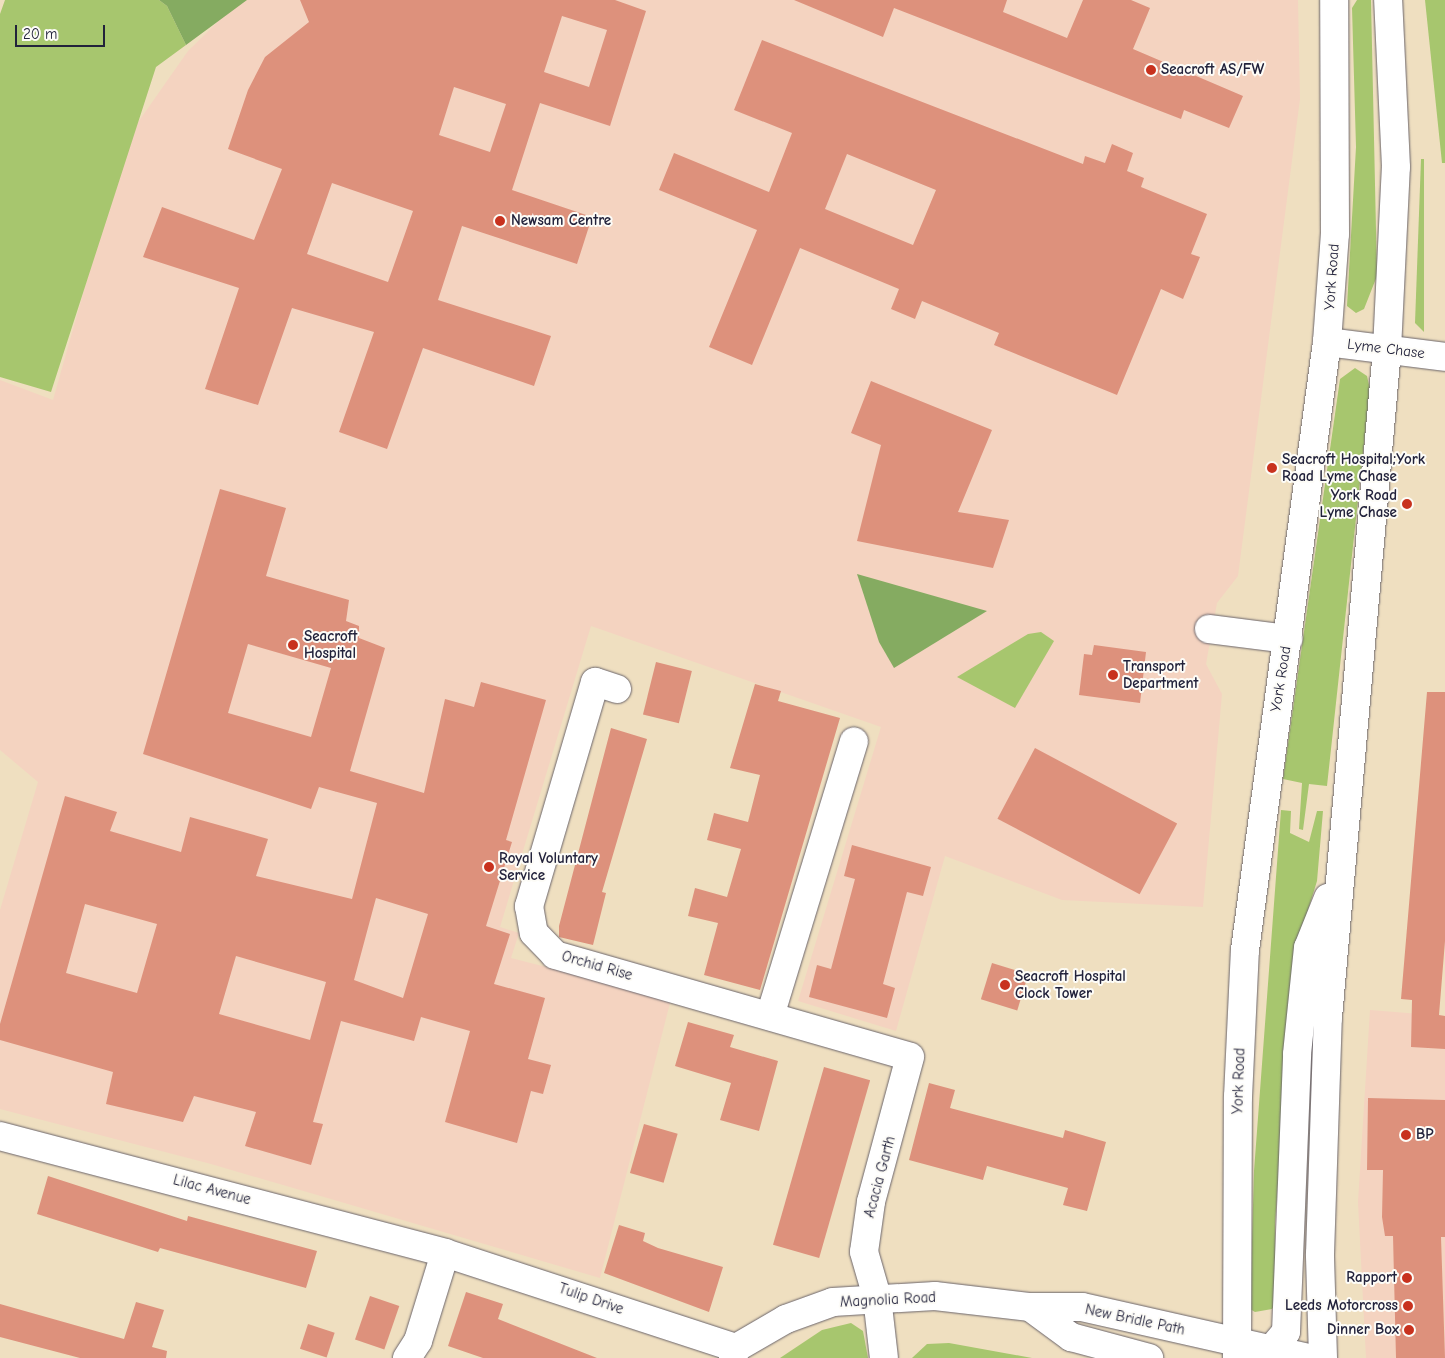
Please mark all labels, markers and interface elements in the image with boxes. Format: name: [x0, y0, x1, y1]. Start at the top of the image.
scale bar: [18, 15, 108, 47]
text: 20 m: [23, 25, 57, 43]
place label: Seacroft AS/FW: [1161, 61, 1264, 79]
marker: Seacroft AS/FW: [1145, 64, 1157, 76]
place label: Newsam Centre: [511, 212, 611, 230]
marker: Newsam Centre: [493, 214, 507, 228]
street label: York Road: [1321, 243, 1343, 311]
street label: Lyme Chase: [1346, 335, 1426, 363]
place label: Seacroft Hospital;York Road Lyme Chase: [1282, 450, 1425, 485]
marker: Seacroft Hospital;York Road Lyme Chase: [1266, 462, 1278, 474]
place label: York Road Lyme Chase: [1319, 486, 1397, 521]
marker: York Road Lyme Chase: [1401, 498, 1413, 510]
place label: Seacroft Hospital: [304, 627, 357, 662]
marker: Seacroft Hospital: [286, 638, 300, 652]
street label: York Road: [1267, 645, 1295, 713]
place label: Transport Department: [1123, 657, 1198, 692]
marker: Transport Department: [1107, 669, 1119, 681]
place label: Royal Voluntary Service: [499, 849, 598, 884]
marker: Royal Voluntary Service: [483, 861, 495, 873]
street label: Orchid Rise: [560, 947, 634, 985]
place label: Seacroft Hospital Clock Tower: [1015, 967, 1126, 1002]
marker: Seacroft Hospital Clock Tower: [999, 979, 1011, 991]
street label: York Road: [1229, 1047, 1249, 1115]
place label: BP: [1416, 1126, 1433, 1144]
marker: BP: [1400, 1129, 1412, 1141]
street label: Acacia Garth: [860, 1134, 900, 1220]
street label: Lilac Avenue: [171, 1171, 253, 1209]
place label: Rapport: [1346, 1269, 1397, 1287]
marker: Rapport: [1401, 1272, 1413, 1284]
street label: Tulip Drive: [556, 1280, 626, 1318]
street label: Magnolia Road: [839, 1288, 937, 1312]
place label: Leeds Motorcross: [1285, 1297, 1398, 1315]
marker: Leeds Motorcross: [1402, 1300, 1414, 1312]
street label: New Bridle Path: [1083, 1301, 1187, 1339]
place label: Dinner Box: [1327, 1321, 1399, 1339]
marker: Dinner Box: [1403, 1324, 1415, 1336]

